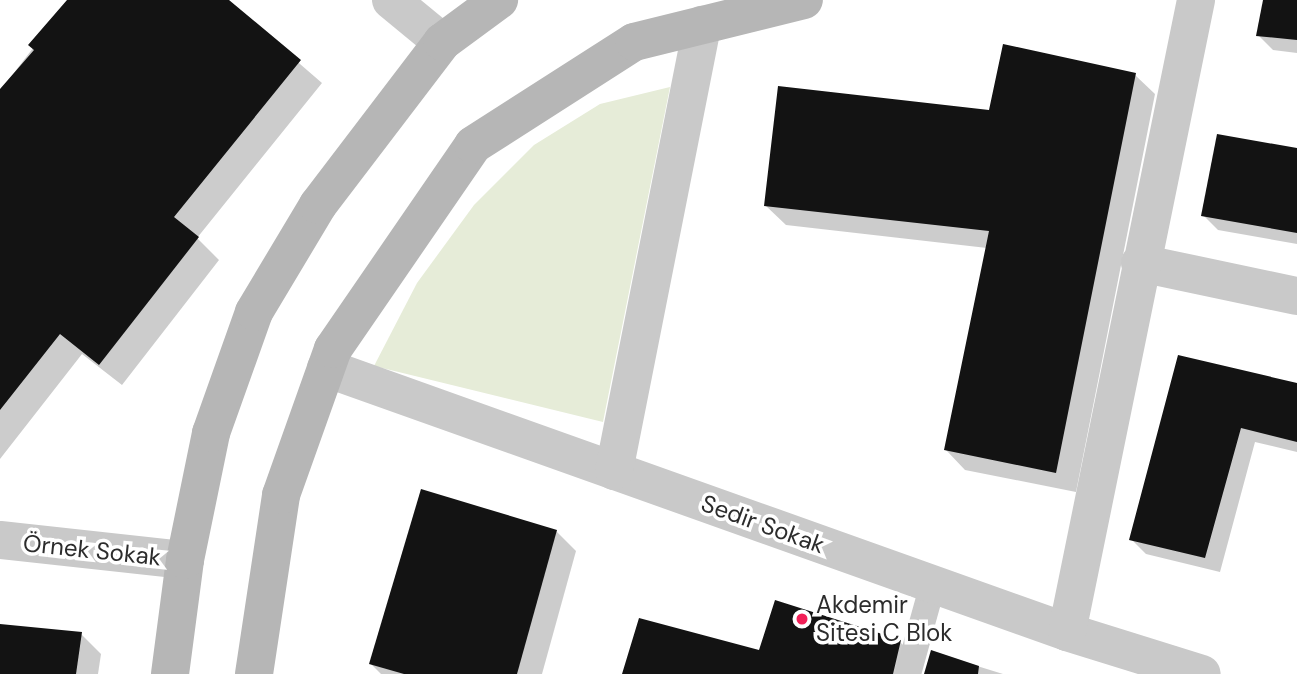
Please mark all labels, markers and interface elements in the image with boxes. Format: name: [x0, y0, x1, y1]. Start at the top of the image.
street label: Sedir Sokak: [697, 488, 829, 560]
street label: Örnek Sokak: [22, 528, 162, 572]
place label: Akdemir Sitesi C Blok: [816, 591, 952, 647]
marker: Akdemir Sitesi C Blok: [794, 611, 810, 627]

